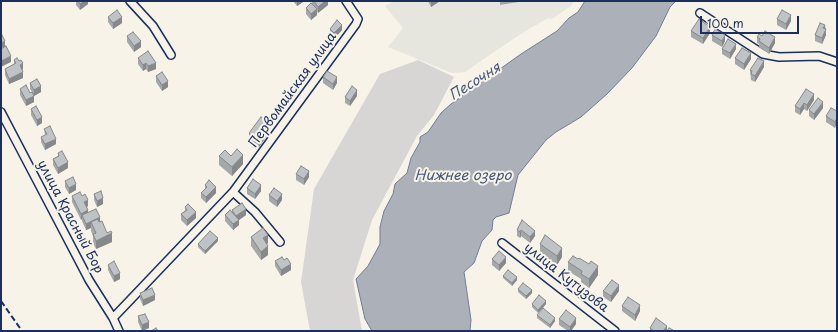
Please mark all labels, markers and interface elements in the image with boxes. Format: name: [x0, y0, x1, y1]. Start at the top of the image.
scale bar: [702, 8, 801, 34]
text: 100 m: [707, 14, 744, 32]
street label: Первомайская улица: [246, 29, 340, 151]
water label: Песочня: [446, 60, 504, 104]
street label: улица Красный Бор: [34, 158, 106, 276]
water label: Нижнее озеро: [415, 168, 511, 184]
street label: улица Кутузова: [521, 240, 611, 316]

